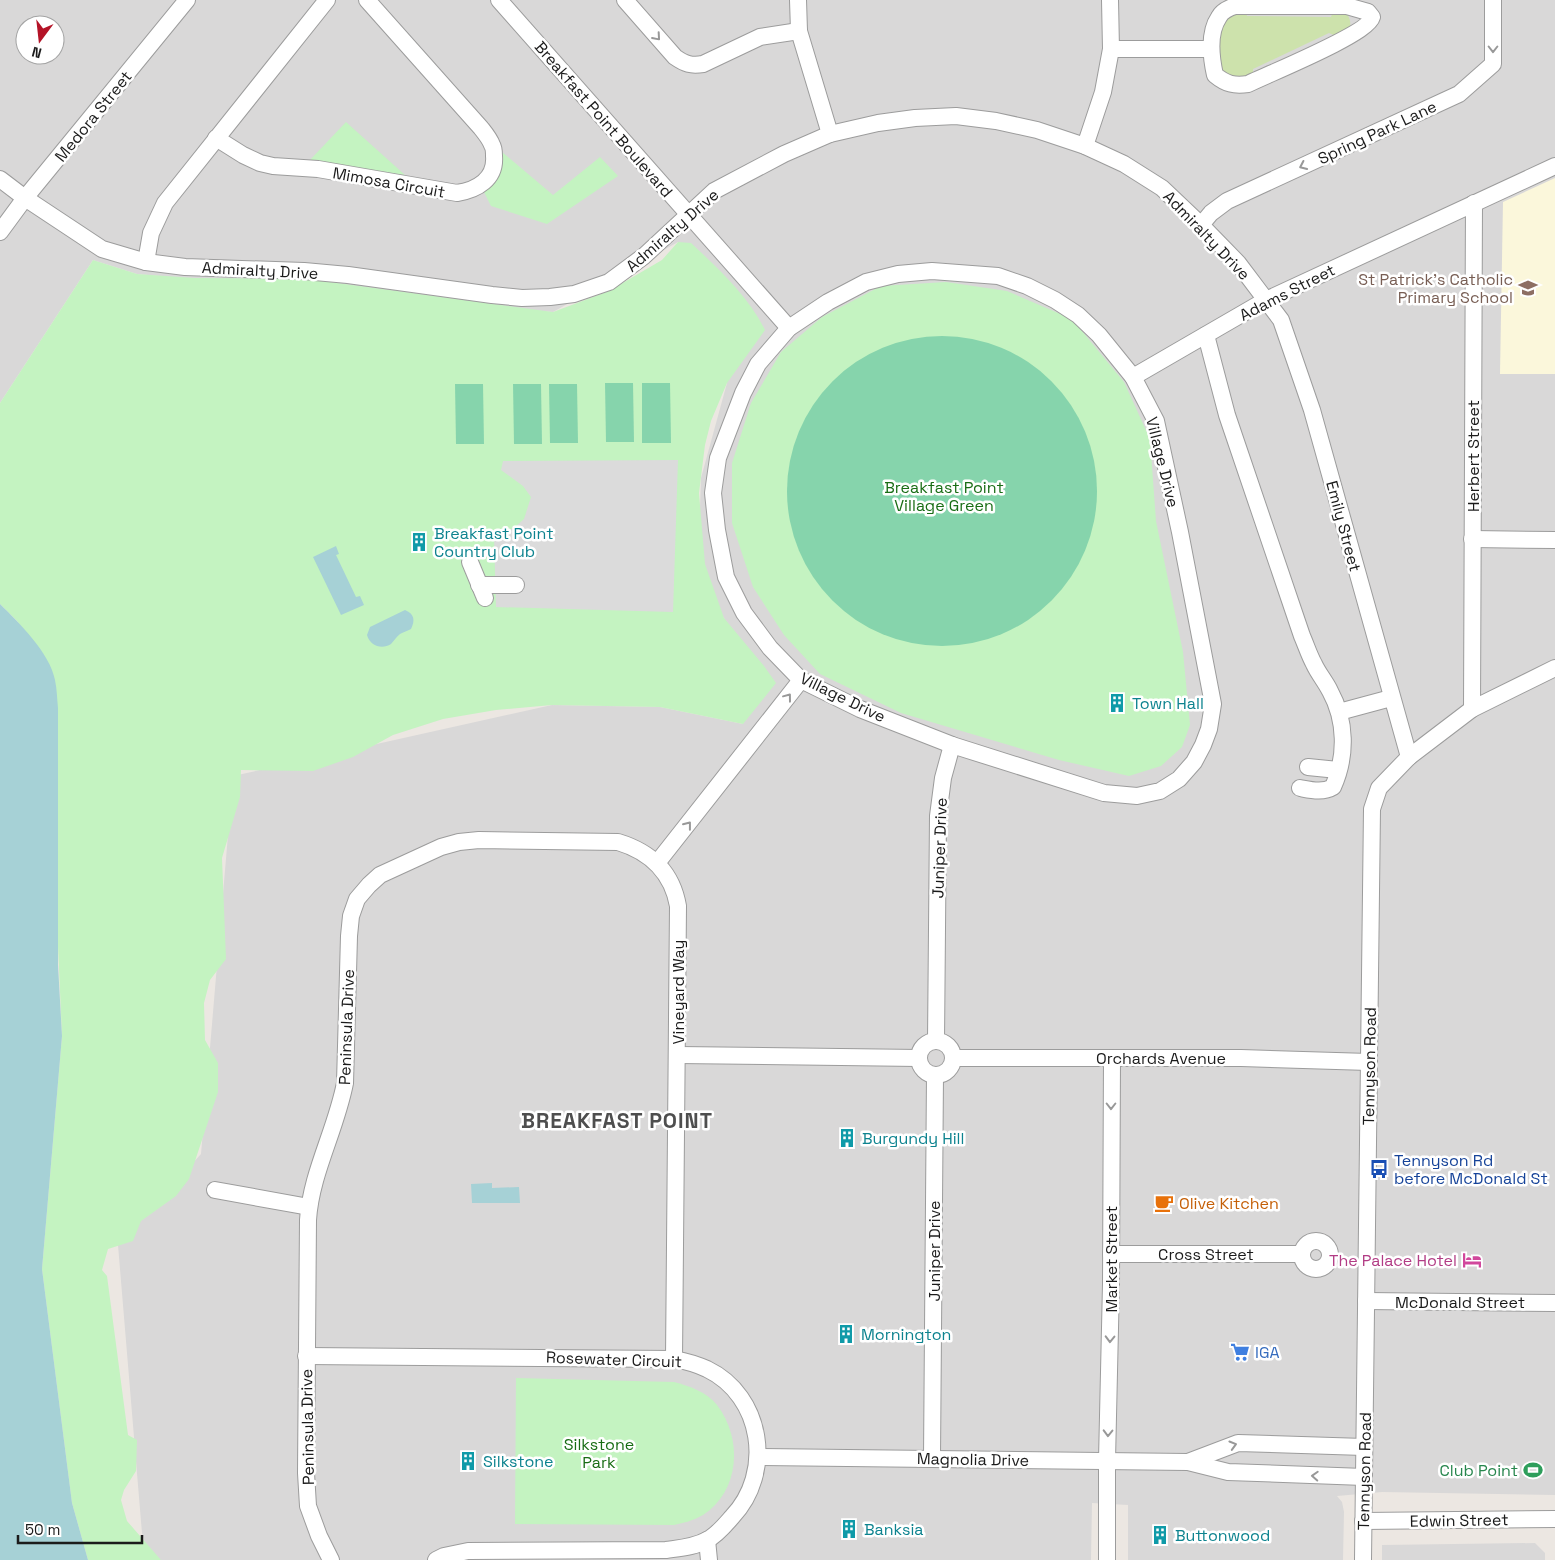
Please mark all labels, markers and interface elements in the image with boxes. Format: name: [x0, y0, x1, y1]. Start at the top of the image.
north arrow: [15, 15, 65, 65]
one-way arrow: [651, 31, 660, 40]
street label: Breakfast Point Boulevard: [530, 37, 677, 202]
text: N: [30, 43, 44, 62]
one-way arrow: [1488, 45, 1498, 53]
street label: Medora Street: [50, 66, 137, 166]
street label: Spring Park Lane: [1314, 96, 1440, 169]
one-way arrow: [1299, 160, 1308, 170]
street label: Mimosa Circuit: [331, 162, 447, 203]
street label: Admiralty Drive: [621, 184, 723, 277]
street label: Admiralty Drive: [1159, 186, 1255, 285]
street label: Admiralty Drive: [201, 257, 319, 284]
street label: Adams Street: [1236, 259, 1339, 326]
place label: St Patrick's Catholic Primary School: [1358, 269, 1513, 308]
school or university icon: St Patrick's Catholic Primary School: [1517, 277, 1539, 299]
street label: Herbert Street: [1463, 400, 1484, 512]
street label: Village Drive: [1141, 415, 1184, 510]
park label: Breakfast Point Village Green: [884, 477, 1004, 516]
street label: Emily Street: [1321, 478, 1366, 574]
place label: Breakfast Point Country Club: [434, 523, 554, 562]
building icon: Breakfast Point Country Club: [408, 531, 430, 553]
street label: Village Drive: [796, 668, 889, 727]
building icon: Town Hall: [1106, 692, 1128, 714]
one-way arrow: [782, 693, 791, 703]
place label: Town Hall: [1132, 693, 1204, 714]
street label: Juniper Drive: [927, 797, 952, 899]
one-way arrow: [682, 822, 690, 831]
street label: Vineyard Way: [668, 940, 689, 1044]
street label: Peninsula Drive: [334, 969, 359, 1085]
street label: Tennyson Road: [1358, 1007, 1381, 1125]
street label: Orchards Avenue: [1096, 1048, 1226, 1069]
one-way arrow: [1106, 1103, 1116, 1111]
district label: BREAKFAST POINT: [521, 1107, 713, 1134]
building icon: Burgundy Hill: [836, 1127, 858, 1149]
place label: Burgundy Hill: [862, 1128, 964, 1149]
place label: Tennyson Rd before McDonald St: [1394, 1150, 1548, 1189]
bus stop icon: Tennyson Rd before McDonald St: [1368, 1158, 1390, 1180]
cafe icon: Olive Kitchen: [1153, 1192, 1175, 1214]
place label: Olive Kitchen: [1179, 1193, 1279, 1214]
street label: Juniper Drive: [924, 1201, 945, 1301]
street label: Market Street: [1101, 1206, 1122, 1312]
street label: Cross Street: [1158, 1244, 1254, 1265]
hotel icon: The Palace Hotel: [1461, 1249, 1483, 1271]
place label: The Palace Hotel: [1329, 1250, 1457, 1271]
street label: McDonald Street: [1395, 1292, 1525, 1313]
building icon: Mornington: [835, 1323, 857, 1345]
place label: Mornington: [861, 1324, 951, 1345]
one-way arrow: [1105, 1336, 1115, 1343]
supermarket icon: IGA: [1229, 1341, 1251, 1363]
place label: IGA: [1255, 1342, 1280, 1363]
street label: Rosewater Circuit: [545, 1347, 682, 1372]
street label: Peninsula Drive: [296, 1369, 319, 1485]
street label: Tennyson Road: [1353, 1412, 1376, 1530]
one-way arrow: [1103, 1430, 1113, 1437]
park label: Silkstone Park: [564, 1434, 634, 1473]
one-way arrow: [1229, 1440, 1238, 1451]
street label: Magnolia Drive: [917, 1448, 1029, 1471]
building icon: Silkstone: [457, 1450, 479, 1472]
place label: Silkstone: [483, 1451, 554, 1472]
sports icon: Club Point: [1522, 1459, 1544, 1481]
place label: Club Point: [1439, 1460, 1518, 1481]
one-way arrow: [1311, 1470, 1319, 1481]
street label: Edwin Street: [1409, 1509, 1509, 1532]
scale bar: [18, 1512, 141, 1544]
building icon: Banksia: [838, 1518, 860, 1540]
place label: Banksia: [864, 1519, 924, 1540]
text: 50 m: [25, 1520, 60, 1539]
building icon: Buttonwood: [1149, 1524, 1171, 1546]
place label: Buttonwood: [1175, 1525, 1270, 1546]

